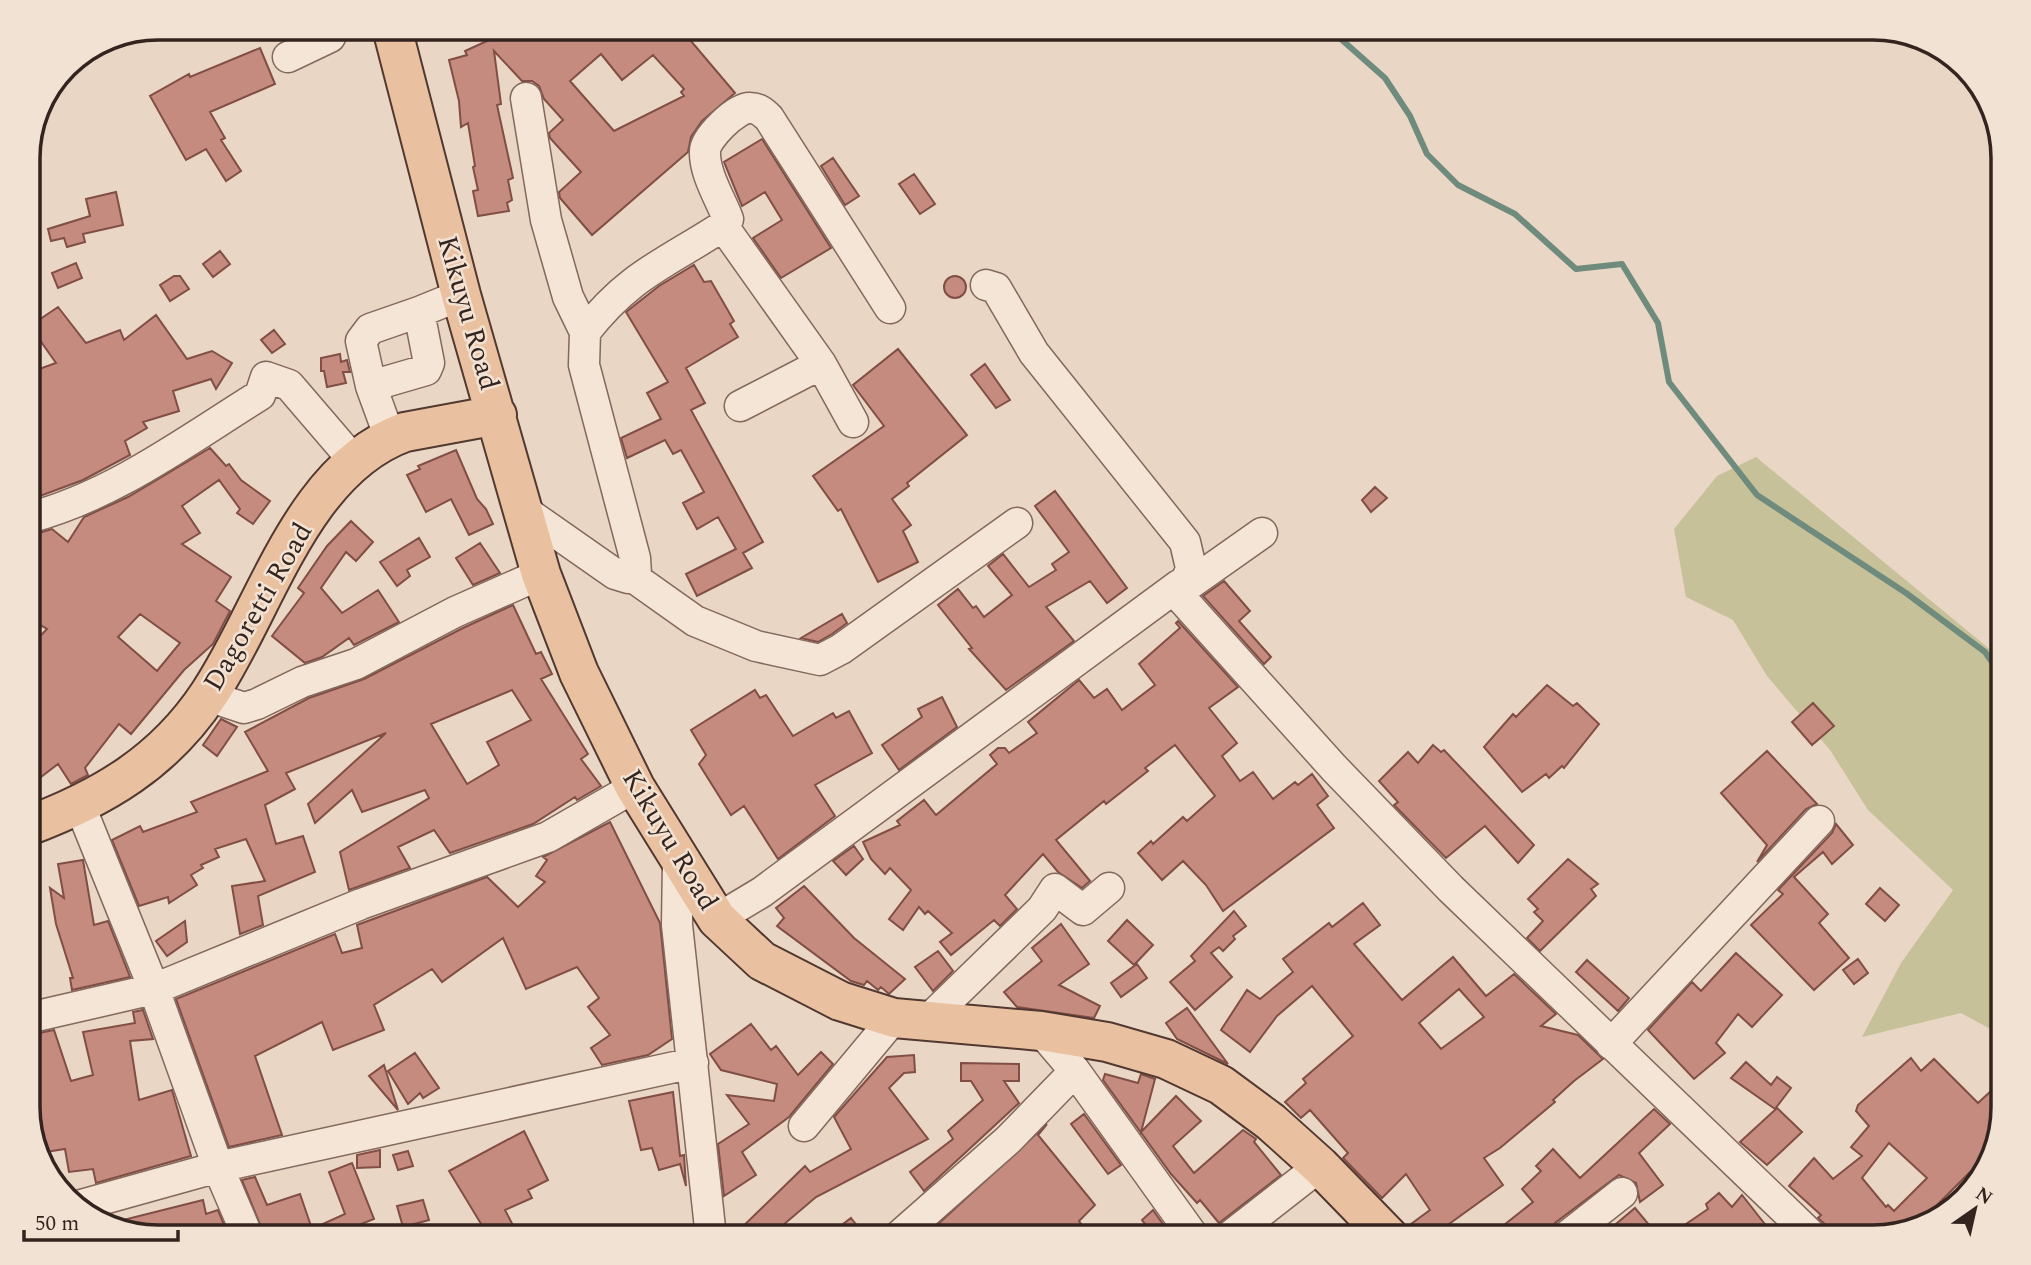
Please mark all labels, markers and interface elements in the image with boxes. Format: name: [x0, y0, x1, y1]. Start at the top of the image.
street label: Kikuyu Road: [425, 231, 511, 395]
street label: Dagoretti Road: [192, 515, 324, 699]
street label: Kikuyu Road: [611, 761, 729, 919]
north arrow: [1940, 1174, 2010, 1244]
text: N: [1969, 1180, 1998, 1213]
scale bar: [24, 1198, 178, 1242]
text: 50 m: [35, 1208, 79, 1240]

